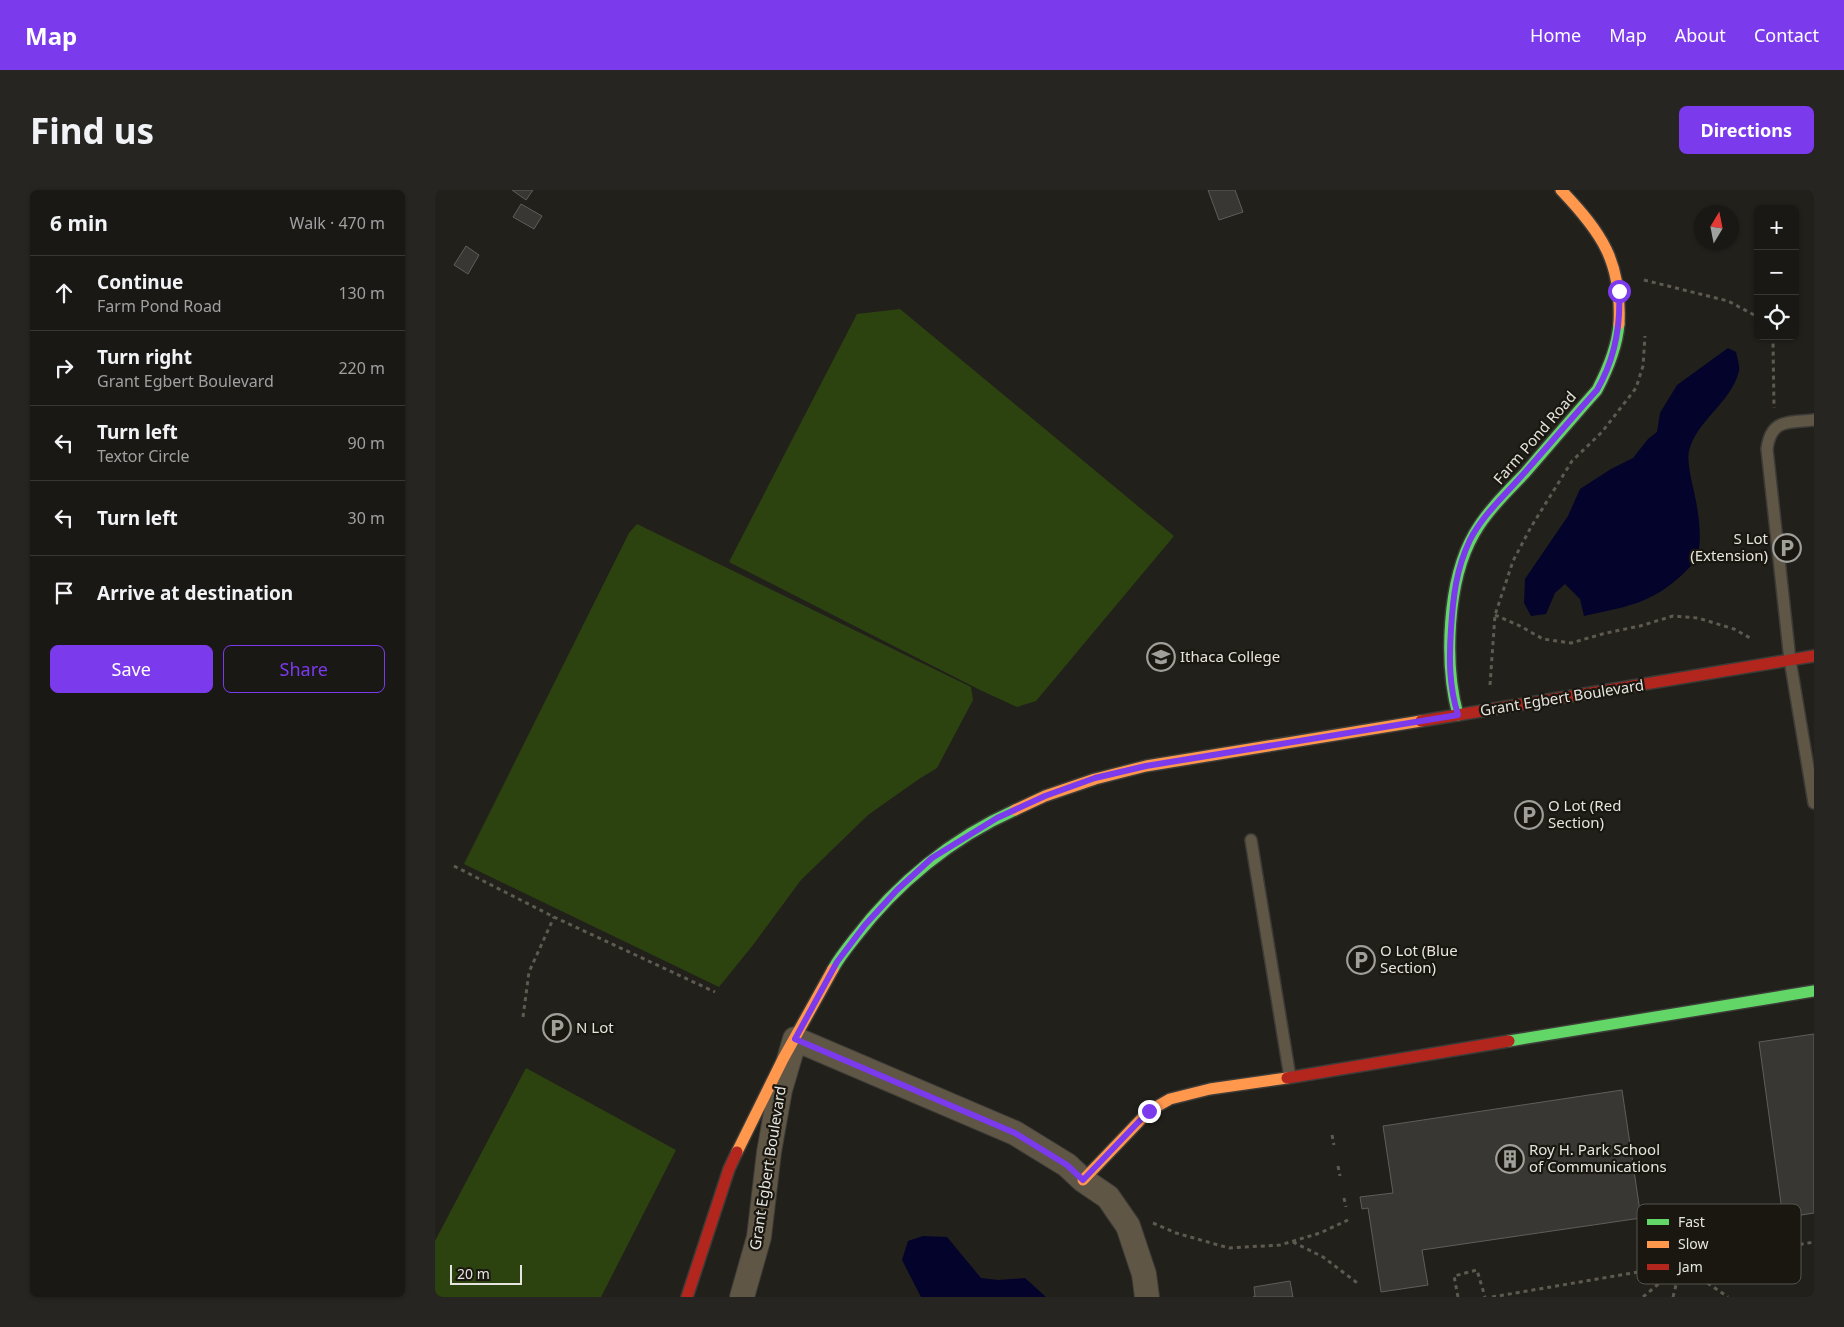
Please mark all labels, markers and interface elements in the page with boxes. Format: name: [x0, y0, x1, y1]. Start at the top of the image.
text: Map: [25, 19, 77, 52]
text: Home: [1530, 23, 1581, 47]
text: Map: [1609, 23, 1647, 47]
text: About: [1675, 23, 1726, 47]
text: Contact: [1754, 23, 1819, 47]
button: Directions: [1679, 106, 1814, 154]
text: Find us: [30, 107, 154, 154]
north arrow: [1694, 205, 1739, 250]
map controls: [1754, 205, 1799, 340]
button: +: [1754, 205, 1799, 250]
text: 6 min: [50, 209, 108, 237]
text: Walk · 470 m: [290, 212, 385, 234]
button: −: [1754, 250, 1799, 295]
text: Continue: [97, 269, 183, 295]
icon: ahead: [50, 279, 78, 307]
route start: [1608, 280, 1631, 303]
text: 130 m: [338, 282, 385, 304]
text: Farm Pond Road: [97, 295, 222, 317]
button: locate: [1754, 295, 1799, 340]
text: Turn right: [97, 344, 192, 370]
icon: right: [50, 354, 78, 382]
text: 220 m: [338, 357, 385, 379]
text: Grant Egbert Boulevard: [97, 370, 274, 392]
street label: Farm Pond Road: [1488, 387, 1580, 488]
text: Turn left: [97, 419, 178, 445]
icon: left: [50, 429, 78, 457]
text: 90 m: [348, 432, 385, 454]
text: Textor Circle: [97, 445, 190, 467]
icon: left: [50, 504, 78, 532]
text: Turn left: [97, 505, 178, 531]
text: 30 m: [348, 507, 385, 529]
place label: S Lot (Extension): [1690, 528, 1769, 565]
parking icon: S Lot (Extension): [1772, 533, 1802, 563]
icon: arrive: [50, 579, 78, 607]
text: Arrive at destination: [97, 580, 293, 606]
school or university icon: Ithaca College: [1146, 642, 1176, 672]
button: Save: [50, 645, 213, 693]
button: Share: [223, 645, 385, 693]
place label: Ithaca College: [1180, 646, 1280, 666]
street label: Grant Egbert Boulevard: [1478, 674, 1645, 720]
place label: O Lot (Red Section): [1548, 795, 1621, 832]
parking icon: O Lot (Red Section): [1514, 800, 1544, 830]
place label: O Lot (Blue Section): [1380, 940, 1458, 977]
parking icon: O Lot (Blue Section): [1346, 945, 1376, 975]
parking icon: N Lot: [542, 1013, 572, 1043]
place label: N Lot: [576, 1017, 614, 1037]
street label: Grant Egbert Boulevard: [744, 1084, 790, 1251]
route end: [1138, 1100, 1161, 1123]
place label: Roy H. Park School of Communications: [1529, 1139, 1667, 1176]
building icon: Roy H. Park School of Communications: [1495, 1144, 1525, 1174]
legend: [1637, 1204, 1801, 1284]
text: Fast: [1678, 1212, 1705, 1231]
text: Slow: [1678, 1234, 1709, 1253]
text: Jam: [1676, 1257, 1703, 1276]
scale bar: [450, 1262, 523, 1285]
text: 20 m: [457, 1264, 490, 1283]

